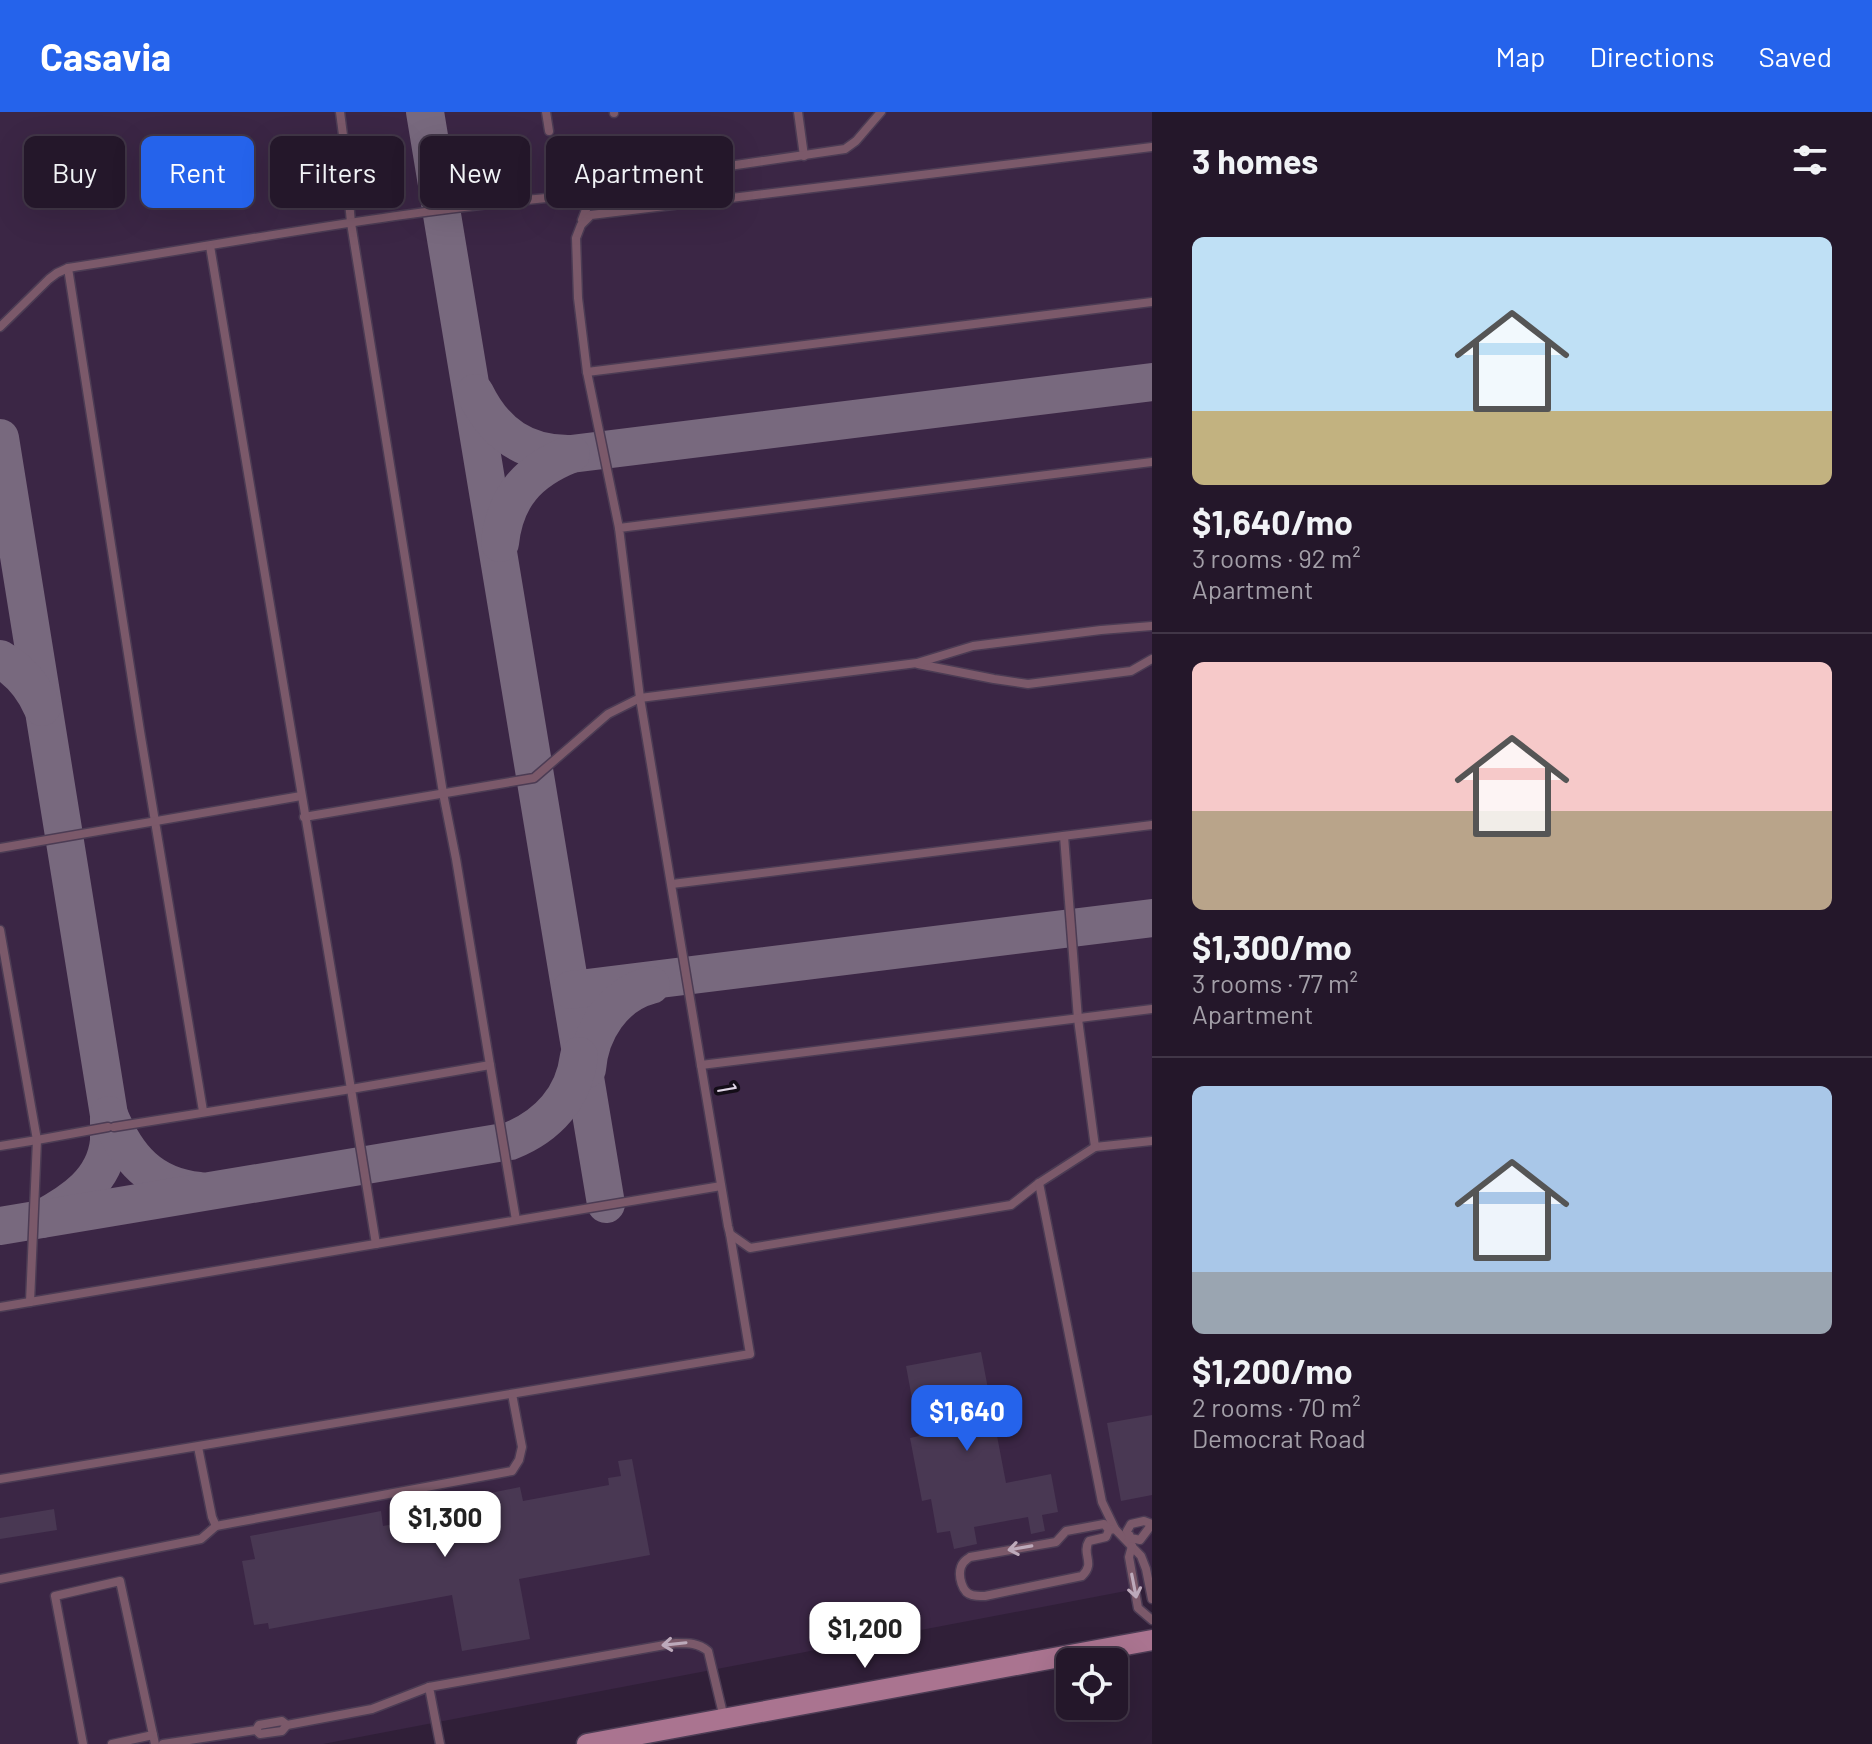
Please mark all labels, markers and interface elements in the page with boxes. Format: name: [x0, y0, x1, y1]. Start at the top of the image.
text: Casavia: [40, 33, 171, 79]
text: Map: [1496, 39, 1545, 73]
text: Directions: [1589, 39, 1715, 73]
text: Saved: [1759, 39, 1832, 73]
chip: Buy: [24, 136, 125, 208]
chip: Rent: [141, 136, 254, 208]
chip: Filters: [270, 136, 404, 208]
chip: New: [420, 136, 530, 208]
chip: Apartment: [546, 136, 733, 208]
icon: filters: [1788, 138, 1832, 182]
text: 3 homes: [1192, 140, 1318, 181]
icon: home: [1440, 289, 1584, 433]
text: $1,640/mo: [1192, 501, 1353, 542]
text: 3 rooms · 92 m²: [1192, 542, 1361, 573]
text: Apartment: [1192, 573, 1313, 604]
icon: home: [1440, 714, 1584, 858]
text: $1,300/mo: [1192, 926, 1352, 967]
text: 3 rooms · 77 m²: [1192, 967, 1358, 998]
text: Apartment: [1192, 998, 1313, 1029]
street label: 1: [710, 1080, 746, 1096]
icon: home: [1440, 1138, 1584, 1282]
text: $1,200/mo: [1192, 1350, 1353, 1391]
pin: $1,640: [902, 1385, 1032, 1453]
text: 2 rooms · 70 m²: [1192, 1391, 1361, 1422]
text: $1,640: [929, 1395, 1005, 1426]
text: Democrat Road: [1192, 1422, 1366, 1453]
pin: $1,300: [380, 1491, 510, 1559]
text: $1,300: [408, 1501, 482, 1532]
one-way arrow: [1008, 1542, 1033, 1557]
one-way arrow: [1128, 1572, 1143, 1598]
pin: $1,200: [800, 1602, 930, 1670]
text: $1,200: [827, 1612, 903, 1643]
one-way arrow: [661, 1637, 688, 1652]
map controls: [1056, 1648, 1128, 1720]
button: locate: [1056, 1648, 1128, 1720]

